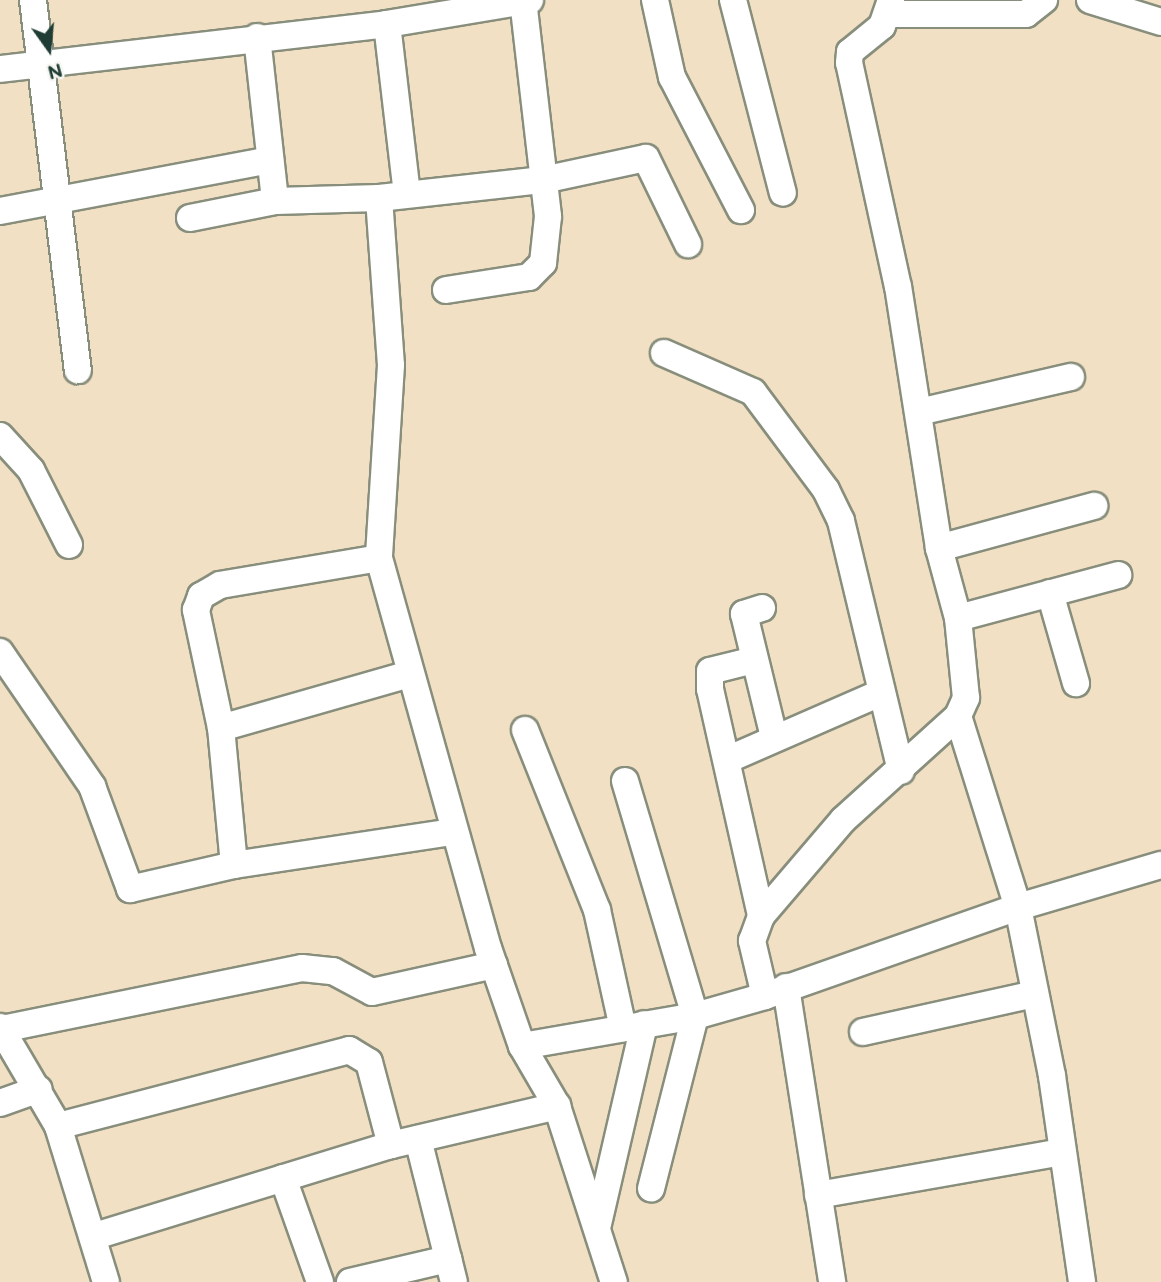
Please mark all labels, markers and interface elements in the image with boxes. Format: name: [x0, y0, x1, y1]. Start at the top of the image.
north arrow: [14, 14, 84, 84]
text: N: [45, 57, 64, 83]

